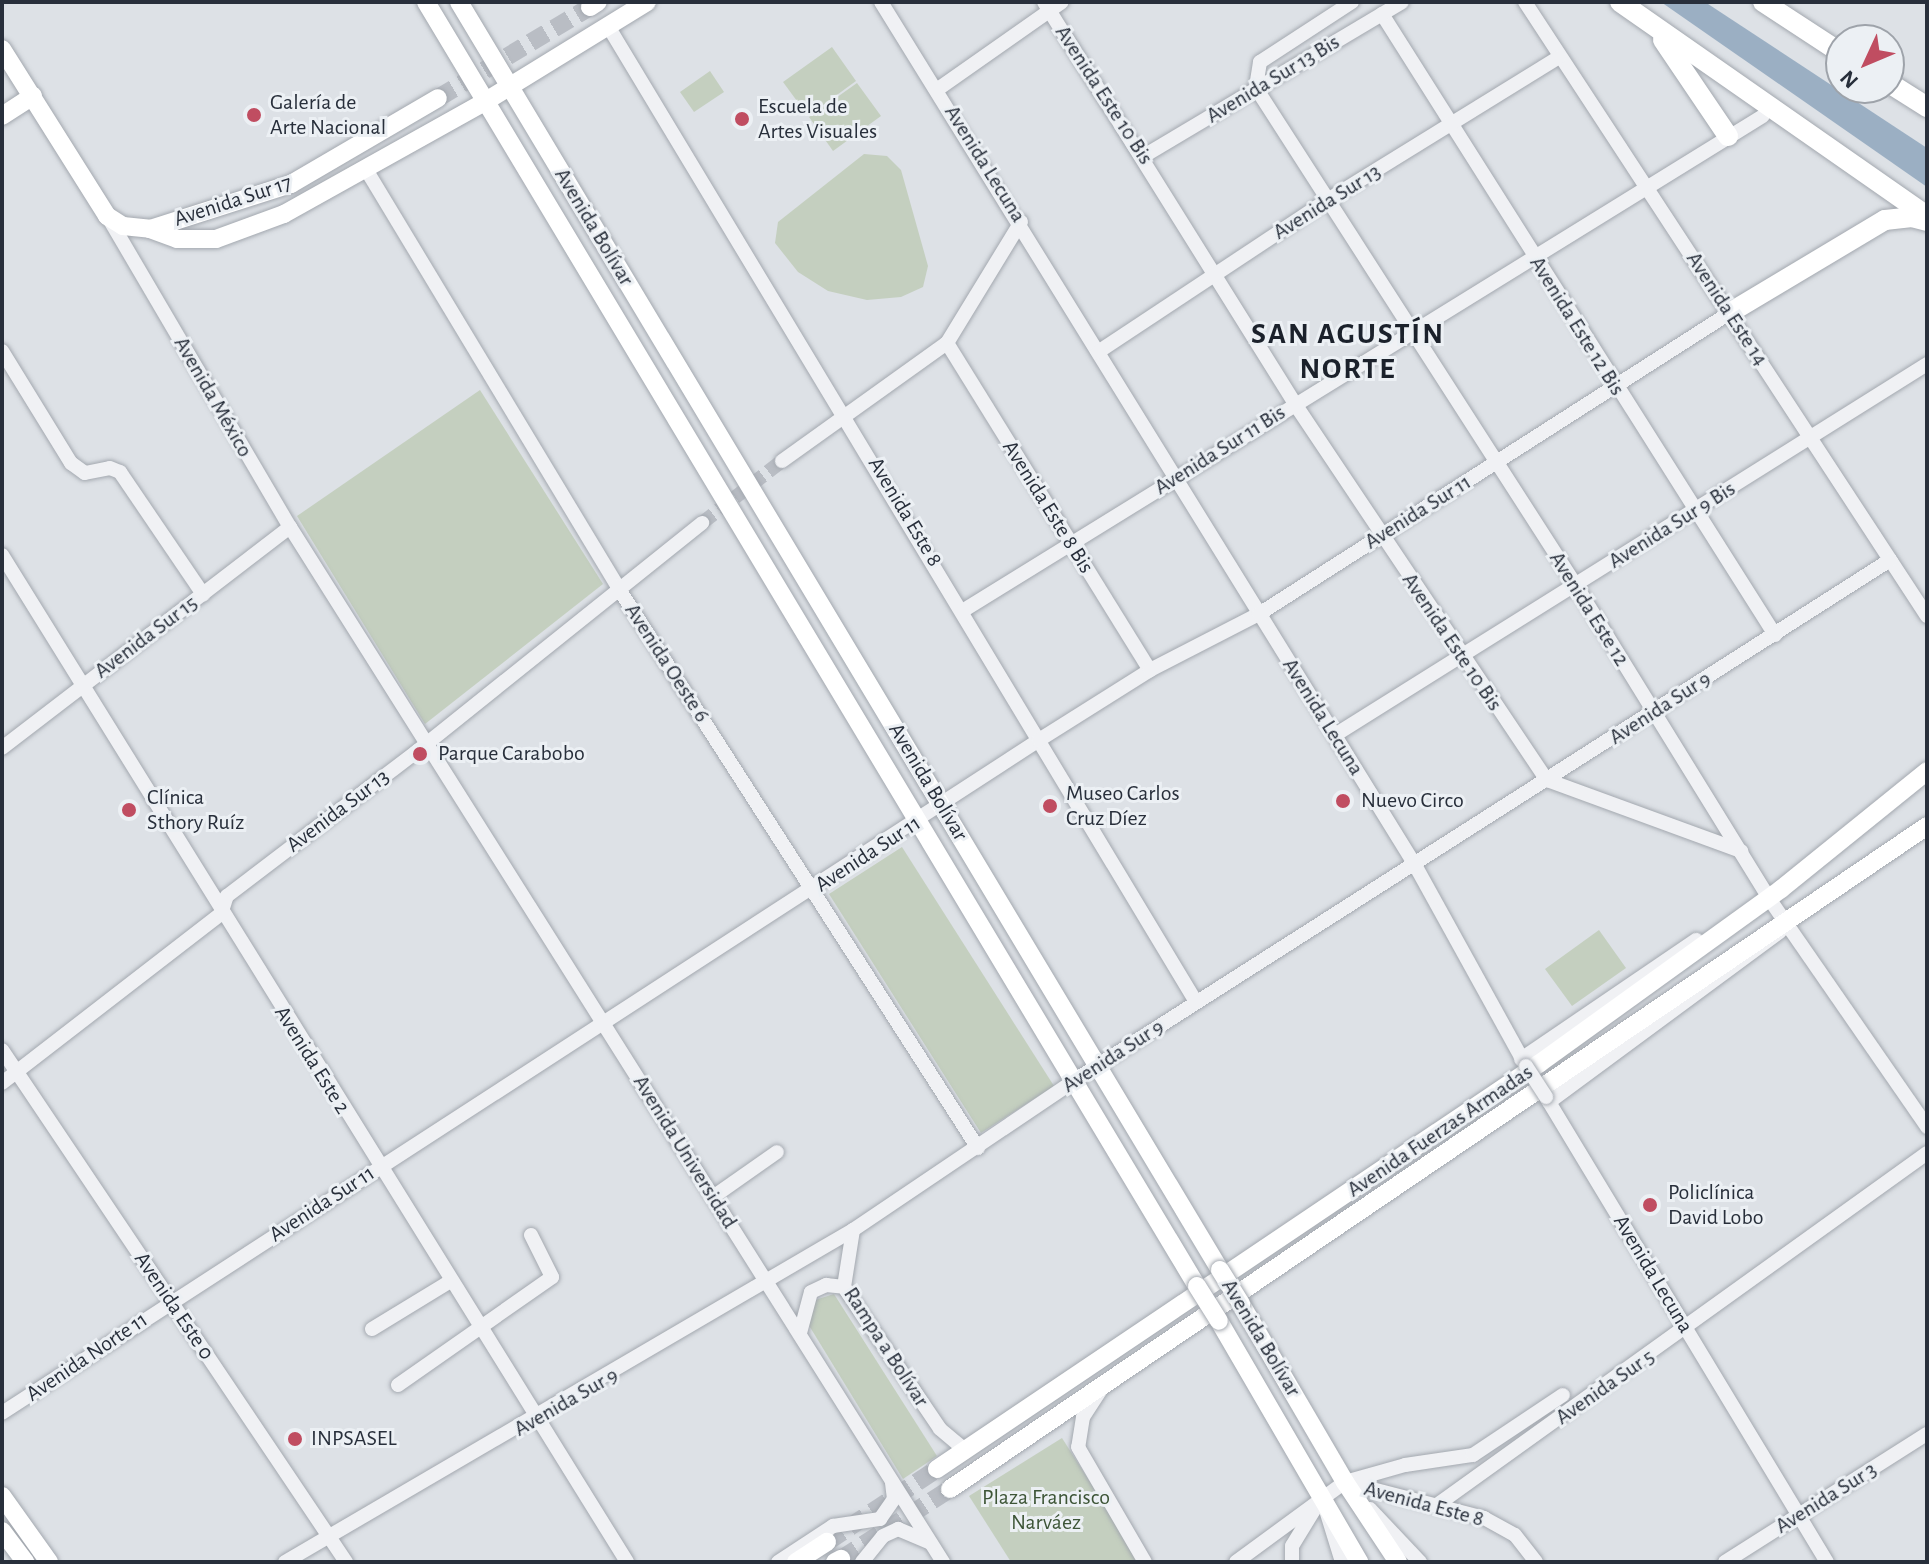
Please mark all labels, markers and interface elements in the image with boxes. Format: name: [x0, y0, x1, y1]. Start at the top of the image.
street label: Avenida Este 10 Bis: [1049, 20, 1159, 170]
north arrow: [1825, 24, 1905, 104]
street label: Avenida Sur 13 Bis: [1202, 29, 1344, 129]
text: N: [1836, 66, 1862, 92]
place label: Galería de Arte Nacional: [270, 89, 386, 140]
place label: Escuela de Artes Visuales: [758, 93, 877, 144]
street label: Avenida Lecuna: [938, 100, 1032, 228]
marker: Galería de Arte Nacional: [245, 106, 263, 124]
marker: Escuela de Artes Visuales: [733, 110, 751, 128]
street label: Avenida Sur 13: [1268, 158, 1386, 246]
street label: Avenida Bolívar: [549, 163, 639, 291]
street label: Avenida Sur 17: [171, 170, 295, 232]
street label: Avenida Este 14: [1680, 247, 1774, 371]
street label: Avenida Este 12 Bis: [1524, 252, 1630, 400]
district label: SAN AGUSTÍN NORTE: [1251, 316, 1445, 386]
street label: Avenida México: [168, 332, 258, 462]
street label: Avenida Sur 11 Bis: [1150, 399, 1290, 501]
street label: Avenida Este 8 Bis: [997, 436, 1099, 578]
street label: Avenida Este 8: [862, 453, 948, 571]
street label: Avenida Sur 11: [1360, 469, 1476, 555]
street label: Avenida Sur 9 Bis: [1604, 475, 1740, 575]
street label: Avenida Este 12: [1543, 547, 1635, 671]
street label: Avenida Este 10 Bis: [1396, 568, 1508, 716]
street label: Avenida Sur 15: [89, 590, 203, 684]
street label: Avenida Oeste 6: [619, 599, 715, 727]
street label: Avenida Lecuna: [1276, 653, 1370, 781]
street label: Avenida Sur 9: [1604, 665, 1716, 751]
street label: Avenida Bolívar: [883, 718, 973, 846]
place label: Parque Carabobo: [438, 741, 585, 767]
marker: Parque Carabobo: [409, 743, 431, 765]
street label: Avenida Sur 13: [281, 764, 395, 858]
place label: Museo Carlos Cruz Díez: [1066, 780, 1180, 832]
place label: Clínica Sthory Ruíz: [147, 784, 244, 836]
place label: Nuevo Circo: [1361, 788, 1464, 814]
marker: Nuevo Circo: [1332, 790, 1354, 812]
marker: Museo Carlos Cruz Díez: [1041, 797, 1059, 815]
marker: Clínica Sthory Ruíz: [118, 799, 140, 821]
street label: Avenida Sur 11: [810, 810, 926, 898]
street label: Avenida Este 2: [268, 1001, 356, 1119]
street label: Avenida Sur 9: [1057, 1013, 1169, 1099]
street label: Avenida Fuerzas Armadas: [1342, 1059, 1538, 1203]
street label: Avenida Universidad: [627, 1070, 743, 1234]
street label: Avenida Sur 11: [264, 1160, 380, 1248]
place label: Policlínica David Lobo: [1668, 1179, 1764, 1230]
marker: Policlínica David Lobo: [1639, 1194, 1661, 1216]
street label: Avenida Lecuna: [1607, 1210, 1699, 1338]
street label: Avenida Este 0: [128, 1247, 220, 1365]
street label: Avenida Bolívar: [1216, 1274, 1306, 1402]
street label: Rampa a Bolívar: [838, 1282, 934, 1412]
street label: Avenida Norte 11: [21, 1307, 153, 1407]
street label: Avenida Sur 5: [1550, 1343, 1660, 1431]
street label: Avenida Sur 9: [509, 1362, 623, 1442]
place label: INPSASEL: [311, 1426, 397, 1452]
marker: INPSASEL: [286, 1430, 304, 1448]
street label: Avenida Sur 3: [1770, 1456, 1882, 1540]
street label: Avenida Este 8: [1361, 1475, 1487, 1533]
park label: Plaza Francisco Narváez: [982, 1484, 1110, 1536]

